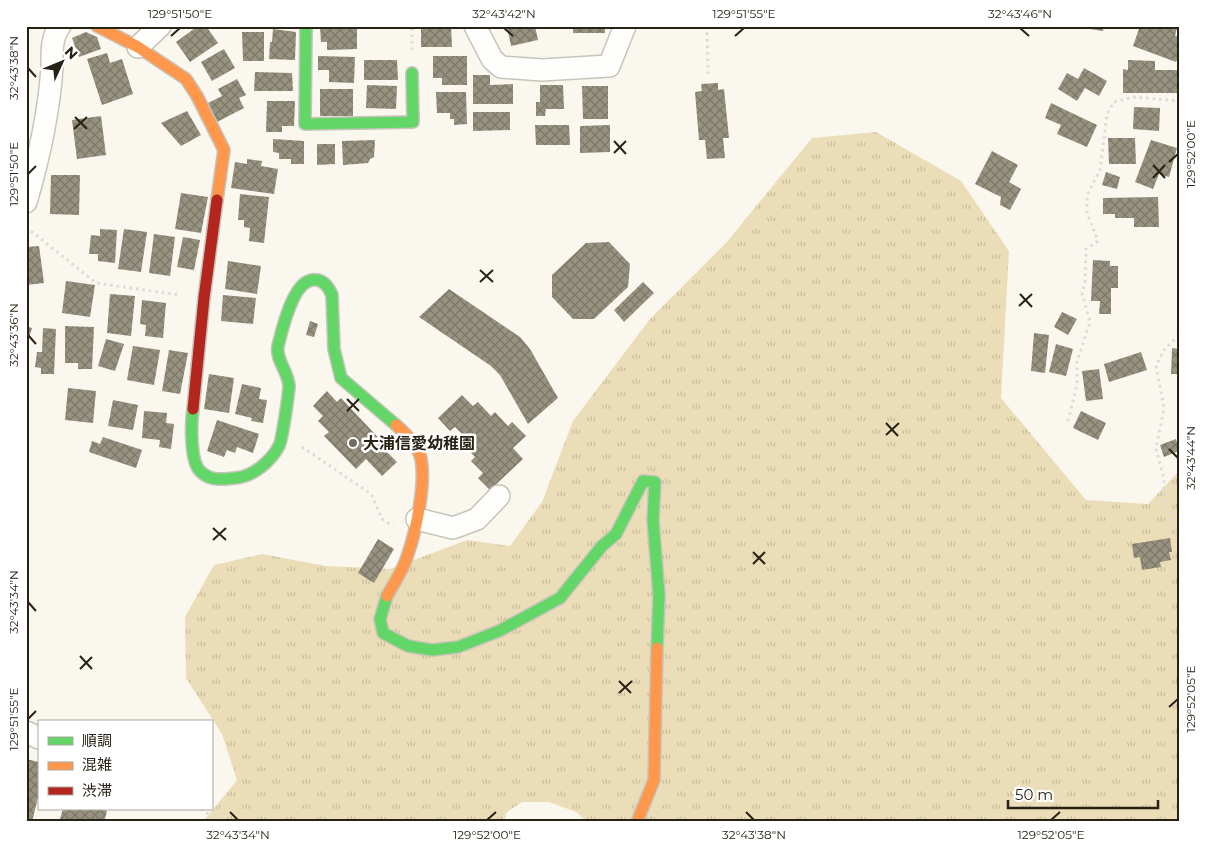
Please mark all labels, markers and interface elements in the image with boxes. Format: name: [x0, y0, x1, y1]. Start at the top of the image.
text: 129°51'50"E: [148, 6, 212, 21]
text: 32°43'42"N: [472, 6, 536, 21]
text: 129°51'55"E: [712, 6, 776, 21]
text: 32°43'46"N: [988, 6, 1052, 21]
text: 32°43'38"N: [6, 36, 21, 100]
north arrow: [38, 38, 88, 88]
text: N: [61, 43, 82, 63]
text: 129°52'00"E: [1183, 120, 1198, 188]
text: 129°51'50"E: [6, 142, 21, 206]
text: 32°43'36"N: [6, 303, 21, 367]
text: 32°43'44"N: [1183, 426, 1198, 490]
place label: 大浦信愛幼稚園: [363, 434, 475, 453]
marker: 大浦信愛幼稚園: [347, 437, 359, 449]
text: 32°43'34"N: [6, 570, 21, 634]
text: 129°52'05"E: [1183, 666, 1198, 732]
text: 129°51'55"E: [6, 687, 21, 751]
legend: [38, 720, 212, 810]
text: 順調: [82, 731, 112, 750]
text: 混雑: [82, 755, 112, 774]
scale bar: [1008, 778, 1158, 810]
text: 渋滞: [82, 781, 112, 800]
text: 50 m: [1015, 785, 1053, 804]
text: 32°43'34"N: [206, 827, 270, 842]
text: 129°52'00"E: [453, 827, 521, 842]
text: 32°43'38"N: [722, 827, 786, 842]
text: 129°52'05"E: [1018, 827, 1084, 842]

